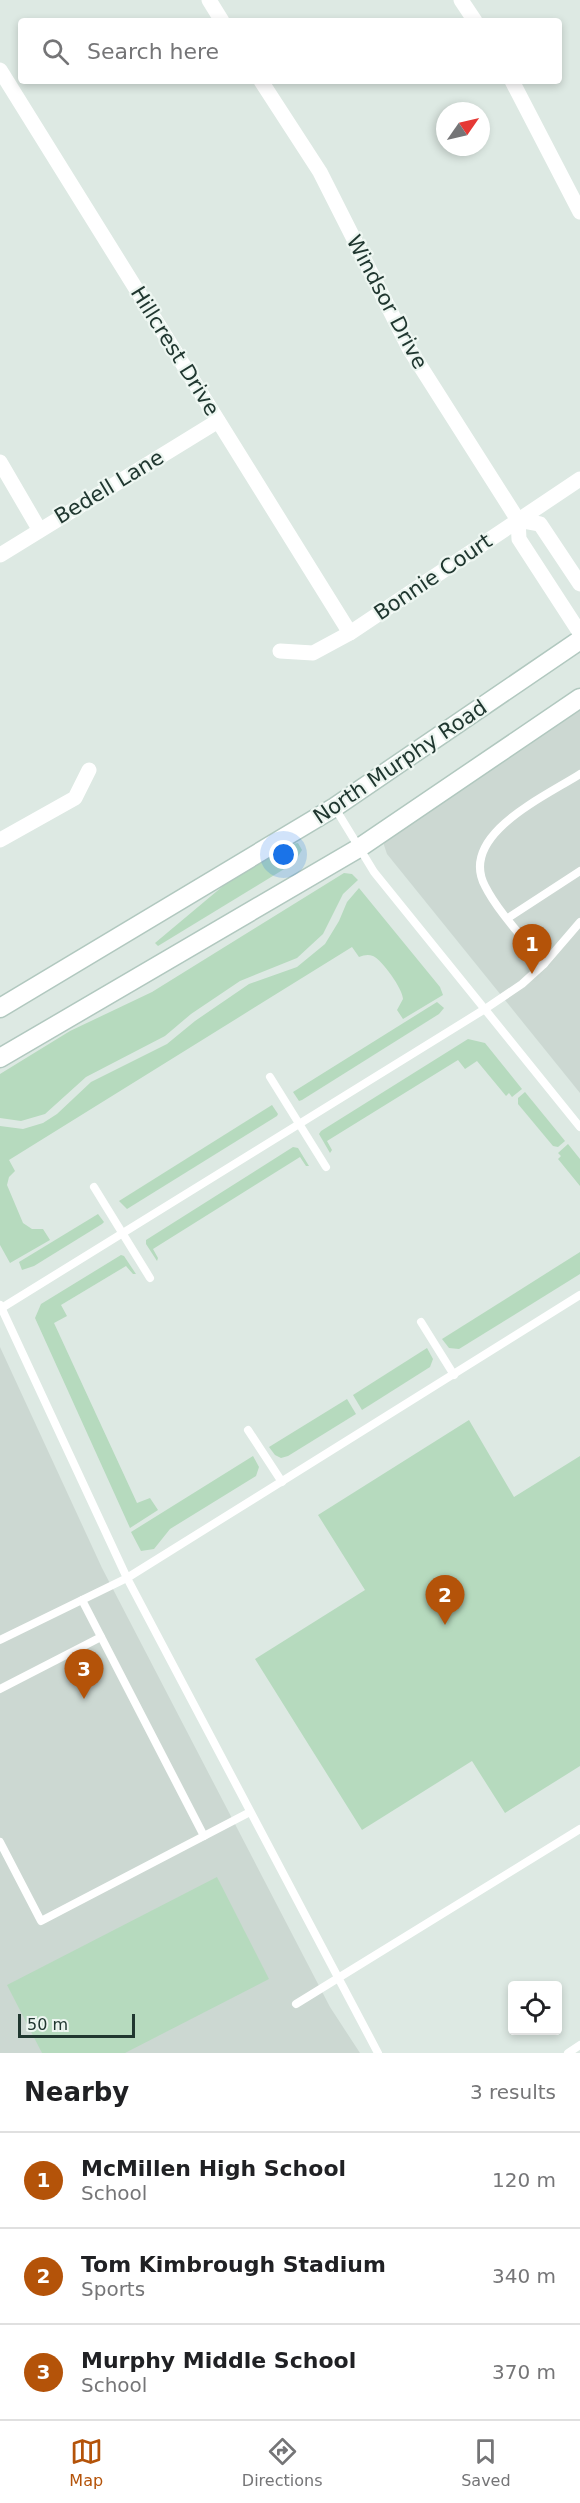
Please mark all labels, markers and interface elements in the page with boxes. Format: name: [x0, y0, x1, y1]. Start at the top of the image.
search box: [18, 18, 562, 84]
icon: search: [39, 35, 72, 68]
text: Search here: [87, 39, 219, 64]
north arrow: [436, 102, 490, 156]
street label: Windsor Drive: [342, 231, 432, 373]
street label: Hillcrest Drive: [126, 282, 224, 420]
street label: Bedell Lane: [50, 445, 168, 529]
street label: Bonnie Court: [370, 529, 496, 625]
street label: North Murphy Road: [309, 695, 491, 829]
your location: [269, 840, 298, 869]
pin: 1: [512, 924, 552, 974]
pin: 2: [426, 1576, 464, 1625]
pin: 3: [64, 1650, 104, 1699]
map controls: [508, 1981, 562, 2035]
button: locate: [508, 1981, 562, 2035]
scale bar: [18, 2011, 135, 2038]
text: 50 m: [27, 2015, 68, 2034]
text: Nearby: [24, 2077, 129, 2107]
text: 3 results: [470, 2080, 556, 2104]
text: McMillen High School: [81, 2156, 346, 2181]
text: 1: [37, 2168, 50, 2192]
text: 120 m: [492, 2168, 556, 2192]
text: School: [81, 2181, 147, 2205]
text: Tom Kimbrough Stadium: [81, 2252, 386, 2277]
text: 2: [37, 2264, 50, 2288]
text: 340 m: [492, 2264, 556, 2288]
text: Sports: [81, 2277, 145, 2301]
text: Murphy Middle School: [81, 2348, 356, 2373]
text: 3: [37, 2360, 50, 2384]
text: 370 m: [492, 2360, 556, 2384]
text: School: [81, 2373, 147, 2397]
tab: Map: [69, 2435, 103, 2490]
tab: Directions: [242, 2435, 322, 2490]
tab: Saved: [461, 2435, 511, 2490]

